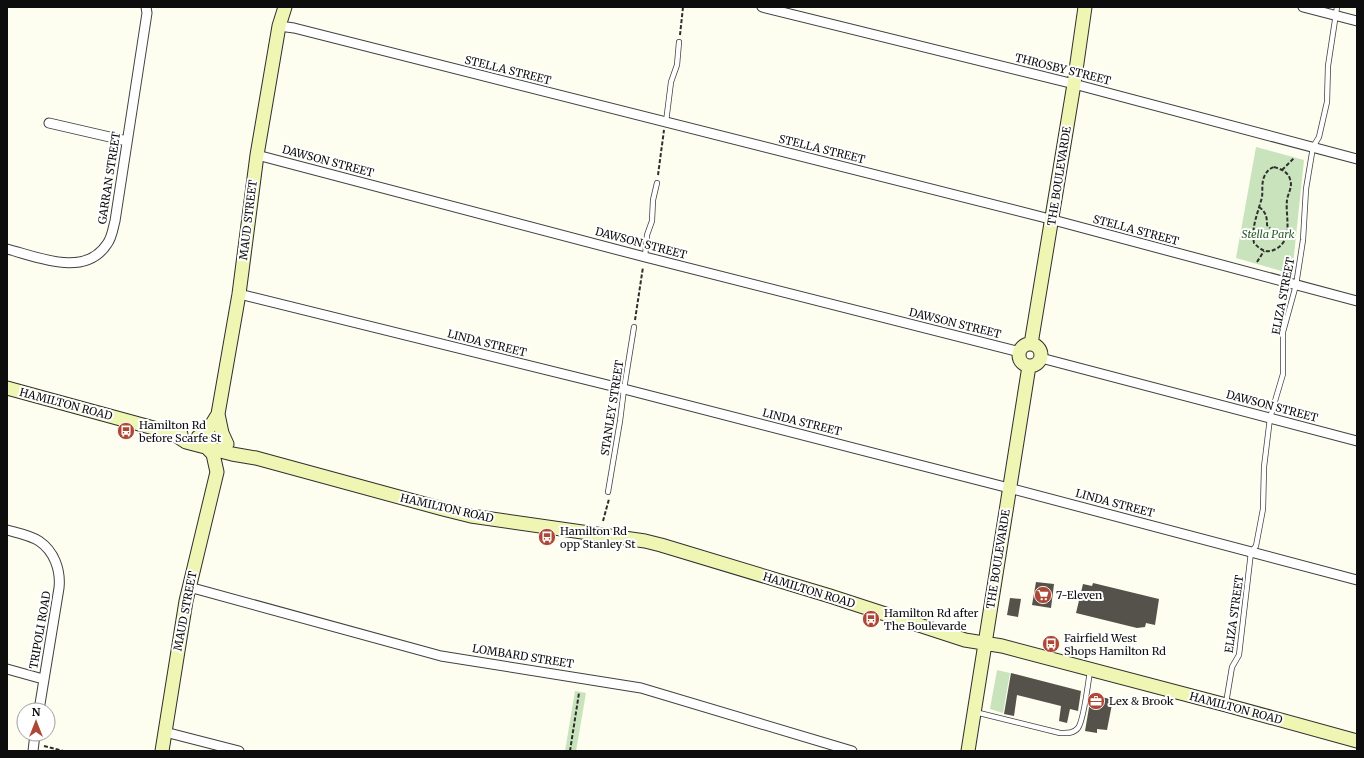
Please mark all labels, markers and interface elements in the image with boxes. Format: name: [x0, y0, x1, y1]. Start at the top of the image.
street label: THROSBY STREET: [1014, 50, 1113, 88]
street label: STELLA STREET: [463, 53, 553, 88]
street label: THE BOULEVARDE: [1044, 125, 1074, 227]
street label: GARRAN STREET: [95, 130, 123, 225]
street label: STELLA STREET: [777, 132, 867, 167]
street label: DAWSON STREET: [281, 142, 376, 180]
street label: MAUD STREET: [236, 179, 260, 261]
street label: STELLA STREET: [1091, 212, 1181, 248]
street label: DAWSON STREET: [594, 224, 689, 262]
park label: Stella Park: [1242, 227, 1294, 241]
street label: ELIZA STREET: [1269, 256, 1297, 336]
street label: DAWSON STREET: [908, 305, 1003, 341]
street label: LINDA STREET: [446, 326, 528, 360]
street label: STANLEY STREET: [598, 359, 627, 457]
street label: HAMILTON ROAD: [18, 385, 114, 423]
street label: DAWSON STREET: [1225, 387, 1320, 425]
street label: LINDA STREET: [761, 405, 843, 439]
place label: Hamilton Rd before Scarfe St: [138, 418, 222, 445]
bus stop icon: Hamilton Rd before Scarfe St: [116, 421, 136, 441]
street label: LINDA STREET: [1074, 486, 1156, 520]
street label: HAMILTON ROAD: [399, 490, 495, 526]
street label: THE BOULEVARDE: [983, 508, 1013, 610]
place label: Hamilton Rd opp Stanley St: [560, 524, 636, 551]
bus stop icon: Hamilton Rd opp Stanley St: [537, 527, 557, 547]
street label: HAMILTON ROAD: [761, 569, 857, 611]
street label: MAUD STREET: [170, 570, 200, 652]
street label: ELIZA STREET: [1222, 574, 1246, 654]
supermarket icon: 7-Eleven: [1033, 585, 1053, 605]
place label: 7-Eleven: [1056, 588, 1103, 602]
street label: TRIPOLI ROAD: [26, 590, 54, 670]
place label: Hamilton Rd after The Boulevarde: [884, 606, 979, 633]
bus stop icon: Hamilton Rd after The Boulevarde: [861, 609, 881, 629]
place label: Fairfield West Shops Hamilton Rd: [1064, 631, 1166, 658]
bus stop icon: Fairfield West Shops Hamilton Rd: [1041, 634, 1061, 654]
street label: LOMBARD STREET: [471, 641, 575, 671]
street label: HAMILTON ROAD: [1188, 689, 1284, 727]
office icon: Lex & Brook: [1086, 691, 1106, 711]
place label: Lex & Brook: [1109, 694, 1174, 708]
north arrow: [16, 702, 56, 742]
text: N: [32, 705, 41, 719]

